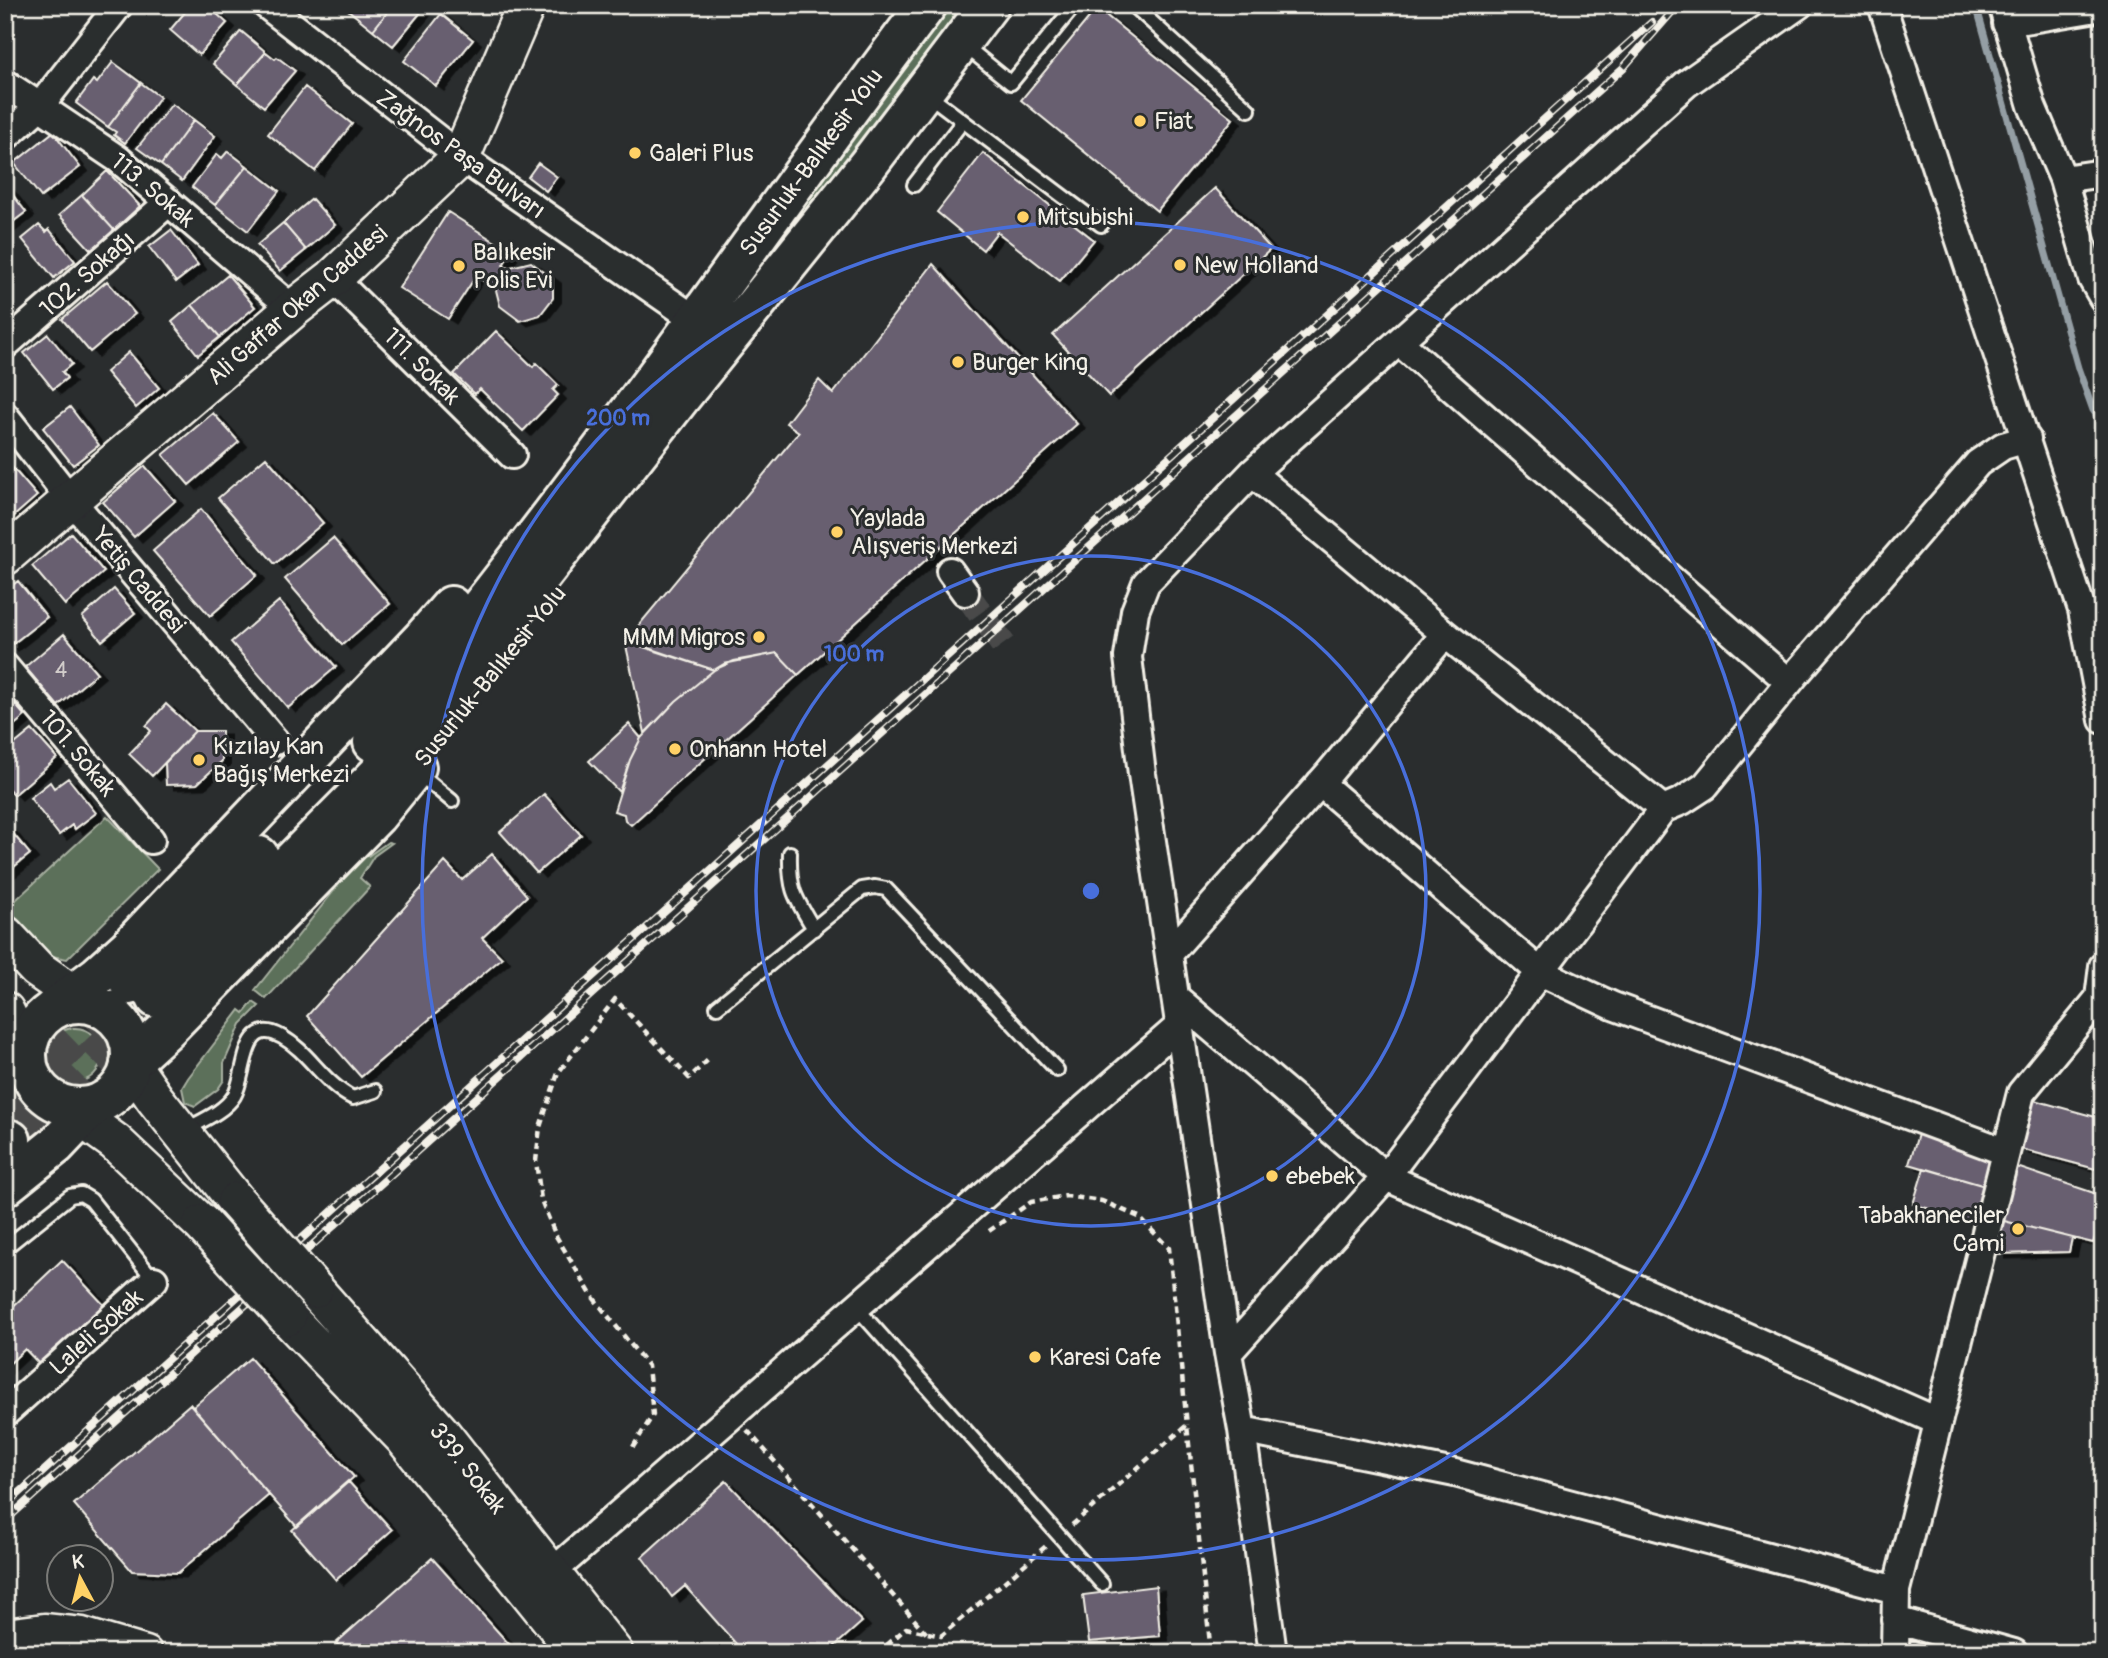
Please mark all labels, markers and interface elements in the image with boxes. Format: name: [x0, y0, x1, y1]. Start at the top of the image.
street label: Susurluk-Balıkesir Yolu: [734, 63, 889, 262]
street label: Zağnos Paşa Bulvarı: [371, 83, 551, 225]
place label: Fiat: [1154, 107, 1193, 136]
marker: Fiat: [1132, 113, 1148, 129]
place label: Galeri Plus: [649, 139, 754, 168]
marker: Galeri Plus: [627, 145, 643, 161]
street label: 113. Sokak: [105, 147, 201, 234]
place label: Mitsubishi: [1037, 203, 1133, 232]
marker: Mitsubishi: [1015, 209, 1031, 225]
street label: Ali Gaffar Okan Caddesi: [201, 219, 393, 392]
street label: 102. Sokağı: [34, 225, 141, 324]
place label: Balıkesir Polis Evi: [473, 238, 556, 295]
place label: New Holland: [1194, 251, 1319, 280]
marker: New Holland: [1172, 257, 1188, 273]
marker: Balıkesir Polis Evi: [451, 258, 467, 274]
street label: 111. Sokak: [377, 322, 466, 411]
place label: Burger King: [972, 348, 1088, 377]
marker: Burger King: [950, 354, 966, 370]
text: 200 m: [586, 405, 650, 432]
place label: Yaylada Alışveriş Merkezi: [850, 504, 1017, 561]
street label: Yetiş Caddesi: [85, 521, 191, 639]
marker: Yaylada Alışveriş Merkezi: [829, 524, 845, 540]
street label: Susurluk-Balıkesir Yolu: [408, 580, 572, 773]
place label: MMM Migros: [623, 623, 745, 652]
marker: MMM Migros: [751, 629, 767, 645]
text: 100 m: [824, 641, 884, 668]
house number: 4: [55, 657, 67, 684]
street label: 101. Sokak: [33, 704, 122, 802]
place label: Kızılay Kan Bağış Merkezi: [213, 732, 349, 789]
place label: Onhann Hotel: [689, 735, 827, 764]
marker: Onhann Hotel: [667, 741, 683, 757]
marker: Kızılay Kan Bağış Merkezi: [191, 752, 207, 768]
centre of rings: [1079, 879, 1103, 903]
place label: ebebek: [1286, 1162, 1355, 1191]
marker: ebebek: [1264, 1168, 1280, 1184]
place label: Tabakhaneciler Cami: [1858, 1201, 2004, 1258]
marker: Tabakhaneciler Cami: [2010, 1221, 2026, 1237]
street label: Laleli Sokak: [44, 1283, 149, 1382]
place label: Karesi Cafe: [1049, 1343, 1161, 1372]
marker: Karesi Cafe: [1027, 1349, 1043, 1365]
street label: 339. Sokak: [423, 1417, 512, 1520]
north arrow: [46, 1542, 116, 1612]
text: K: [71, 1549, 86, 1575]

